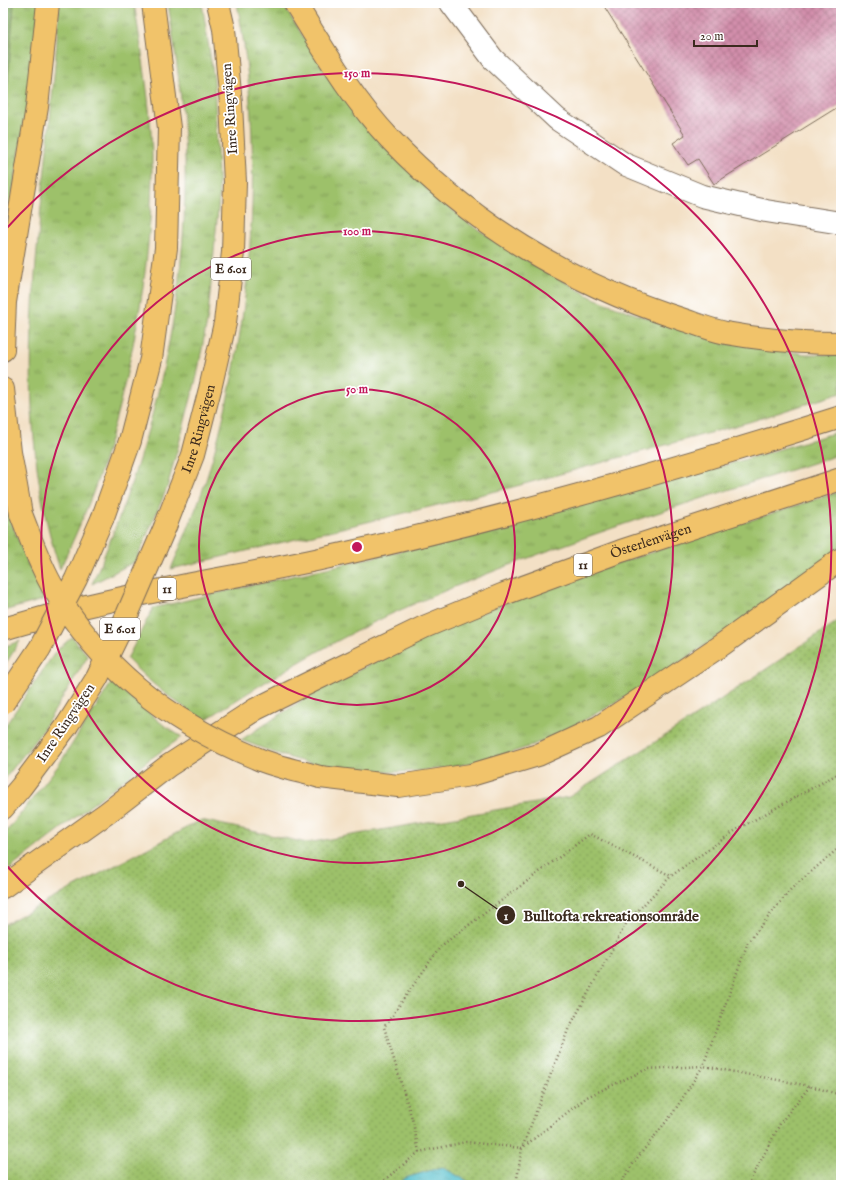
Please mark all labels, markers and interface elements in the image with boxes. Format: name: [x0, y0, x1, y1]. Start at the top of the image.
scale bar: [694, 22, 757, 48]
text: 20 m: [700, 29, 723, 44]
street label: Inre Ringvägen: [218, 62, 242, 155]
text: 150 m: [344, 66, 371, 81]
text: 100 m: [343, 224, 372, 239]
road number: E 6.01: [211, 258, 251, 280]
street label: Inre Ringvägen: [178, 382, 220, 476]
text: 50 m: [346, 382, 369, 397]
street label: Österlenvägen: [607, 519, 694, 563]
centre of rings: [350, 540, 364, 554]
road number: 11: [574, 554, 592, 576]
road number: 11: [158, 578, 176, 600]
road number: E 6.01: [100, 618, 140, 640]
street label: Inre Ringvägen: [33, 680, 99, 766]
callout: Bulltofta rekreationsområde: [496, 902, 707, 929]
text: Bulltofta rekreationsområde: [523, 907, 699, 926]
text: 1: [504, 909, 509, 924]

